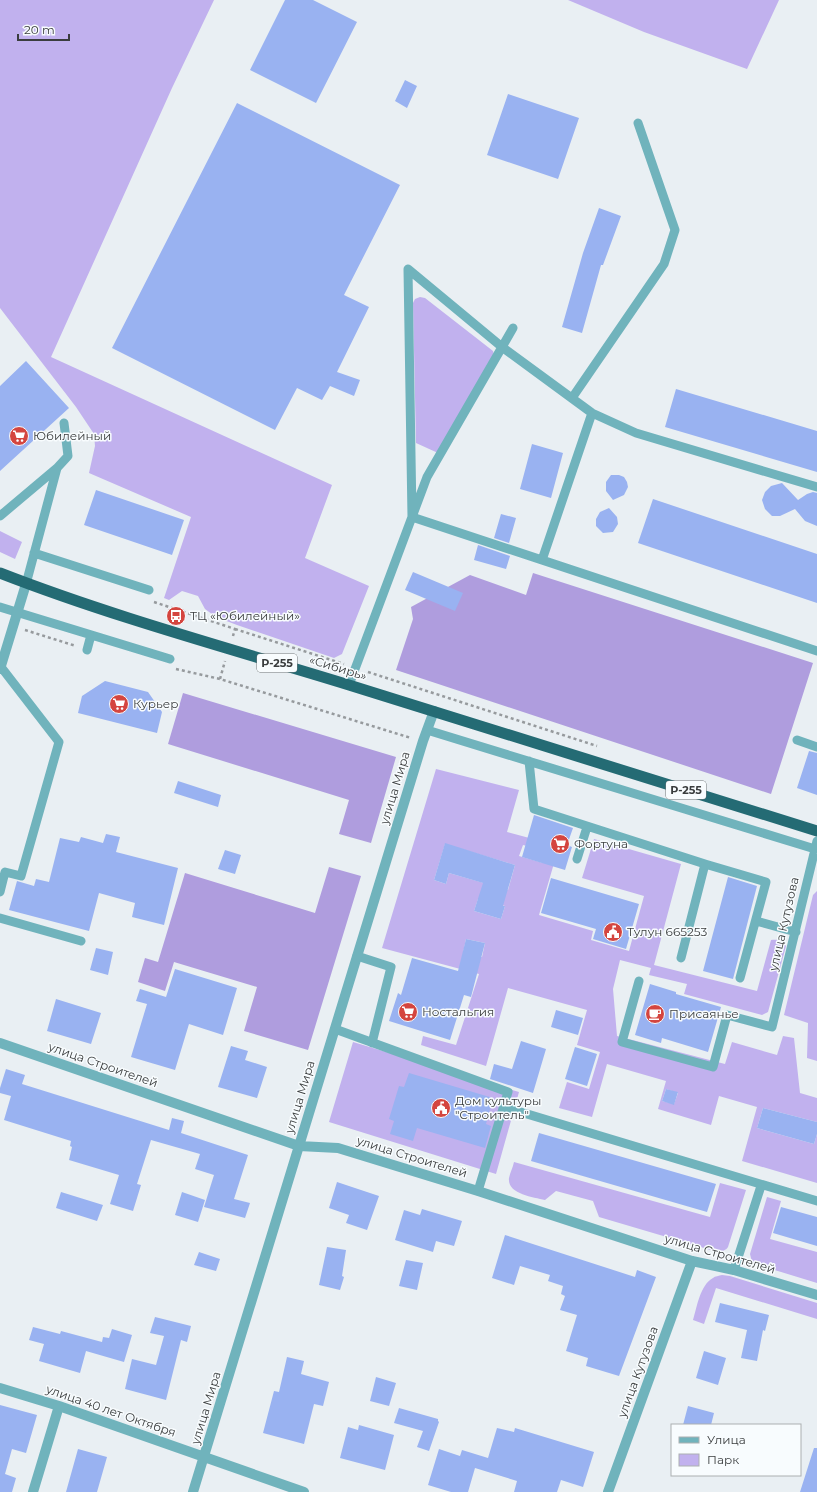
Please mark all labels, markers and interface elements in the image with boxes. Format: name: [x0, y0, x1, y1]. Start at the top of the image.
scale bar: [18, 16, 69, 42]
text: 20 m: [24, 22, 55, 37]
supermarket icon: Юбилейный: [8, 425, 30, 447]
place label: Юбилейный: [33, 428, 111, 443]
bus stop icon: ТЦ «Юбилейный»: [165, 605, 187, 627]
place label: ТЦ «Юбилейный»: [190, 608, 300, 623]
street label: «Сибирь»: [308, 652, 369, 683]
road number: Р-255: [257, 654, 297, 672]
supermarket icon: Курьер: [108, 693, 130, 715]
place label: Курьер: [133, 696, 178, 711]
street label: улица Мира: [376, 750, 413, 827]
road number: Р-255: [666, 781, 706, 799]
supermarket icon: Фортуна: [549, 833, 571, 855]
place label: Фортуна: [574, 836, 628, 851]
street label: улица Кутузова: [765, 875, 802, 973]
public building icon: Тулун 665253: [602, 921, 624, 943]
place label: Тулун 665253: [627, 924, 707, 939]
supermarket icon: Ностальгия: [397, 1001, 419, 1023]
cafe icon: Присаянье: [644, 1003, 666, 1025]
place label: Ностальгия: [422, 1004, 494, 1019]
place label: Присаянье: [669, 1006, 739, 1021]
street label: улица Строителей: [46, 1038, 160, 1090]
street label: улица Мира: [281, 1059, 318, 1136]
place label: Дом культуры "Строитель": [455, 1093, 542, 1122]
public building icon: Дом культуры "Строитель": [430, 1097, 452, 1119]
street label: улица Строителей: [354, 1132, 469, 1180]
street label: улица Строителей: [662, 1230, 777, 1277]
street label: улица Кутузова: [614, 1324, 661, 1421]
street label: улица Мира: [187, 1370, 224, 1447]
street label: улица 40 лет Октября: [43, 1381, 178, 1440]
legend: [671, 1424, 801, 1476]
text: Улица: [707, 1432, 746, 1447]
text: Парк: [707, 1452, 739, 1467]

